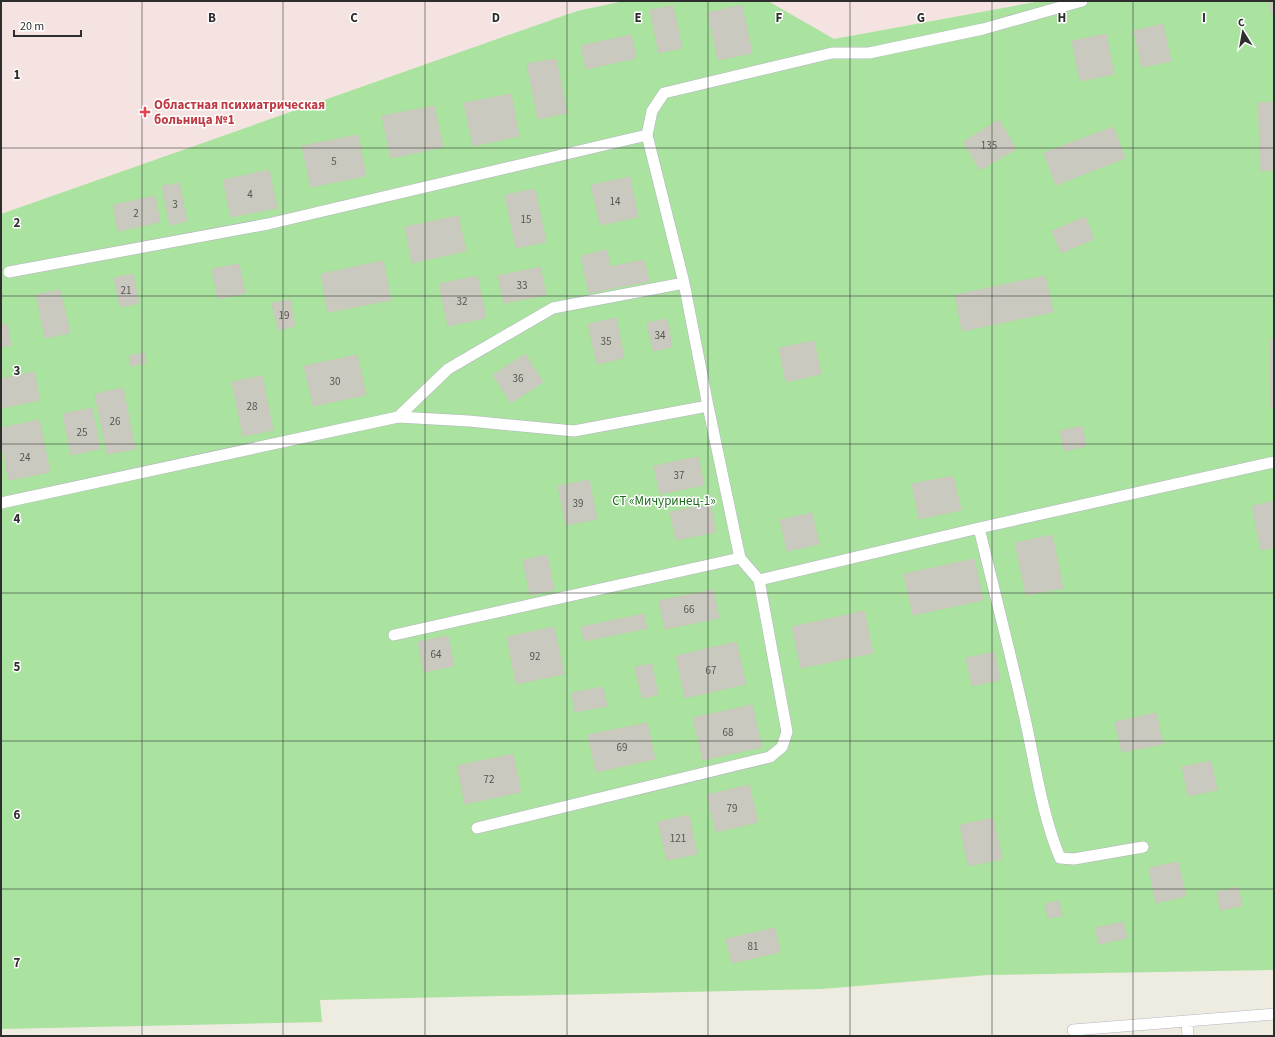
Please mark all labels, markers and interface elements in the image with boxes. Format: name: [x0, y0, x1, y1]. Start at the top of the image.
text: B: [208, 9, 216, 27]
text: C: [350, 9, 358, 27]
text: D: [492, 9, 500, 27]
text: E: [634, 9, 642, 27]
text: F: [776, 9, 783, 27]
text: G: [917, 9, 925, 27]
text: H: [1058, 9, 1066, 27]
text: I: [1202, 9, 1206, 27]
scale bar: [14, 12, 81, 38]
north arrow: [1223, 12, 1263, 52]
text: С: [1237, 15, 1246, 31]
text: 20 m: [20, 18, 44, 35]
text: 1: [14, 66, 21, 84]
place label: Областная психиатрическая больница №1: [154, 96, 325, 129]
marker: Областная психиатрическая больница №1: [139, 106, 151, 118]
house number: 135: [981, 138, 997, 153]
house number: 5: [331, 154, 337, 169]
house number: 4: [247, 187, 253, 202]
house number: 14: [610, 194, 621, 209]
house number: 3: [172, 197, 178, 212]
house number: 2: [133, 206, 139, 221]
house number: 15: [521, 212, 531, 227]
text: 2: [14, 214, 21, 232]
house number: 33: [517, 278, 527, 293]
house number: 21: [121, 283, 131, 298]
house number: 32: [457, 294, 467, 309]
house number: 19: [279, 308, 289, 323]
house number: 34: [655, 328, 666, 343]
house number: 35: [601, 334, 611, 349]
text: 3: [14, 362, 21, 380]
house number: 36: [513, 371, 524, 386]
house number: 30: [330, 374, 340, 389]
house number: 28: [247, 399, 258, 414]
house number: 26: [110, 414, 121, 429]
house number: 25: [77, 425, 87, 440]
house number: 24: [20, 450, 31, 465]
house number: 37: [674, 468, 684, 483]
park label: СТ «Мичуринец-1»: [612, 492, 716, 510]
house number: 39: [573, 496, 583, 511]
text: 4: [14, 510, 21, 528]
house number: 66: [684, 602, 695, 617]
house number: 64: [431, 647, 442, 662]
house number: 92: [530, 649, 540, 664]
text: 5: [14, 658, 21, 676]
house number: 67: [706, 663, 716, 678]
house number: 68: [723, 725, 734, 740]
house number: 69: [617, 740, 627, 755]
house number: 72: [484, 772, 494, 787]
house number: 79: [727, 801, 737, 816]
text: 6: [14, 806, 21, 824]
house number: 121: [670, 831, 686, 846]
house number: 81: [748, 939, 758, 954]
text: 7: [14, 954, 21, 972]

